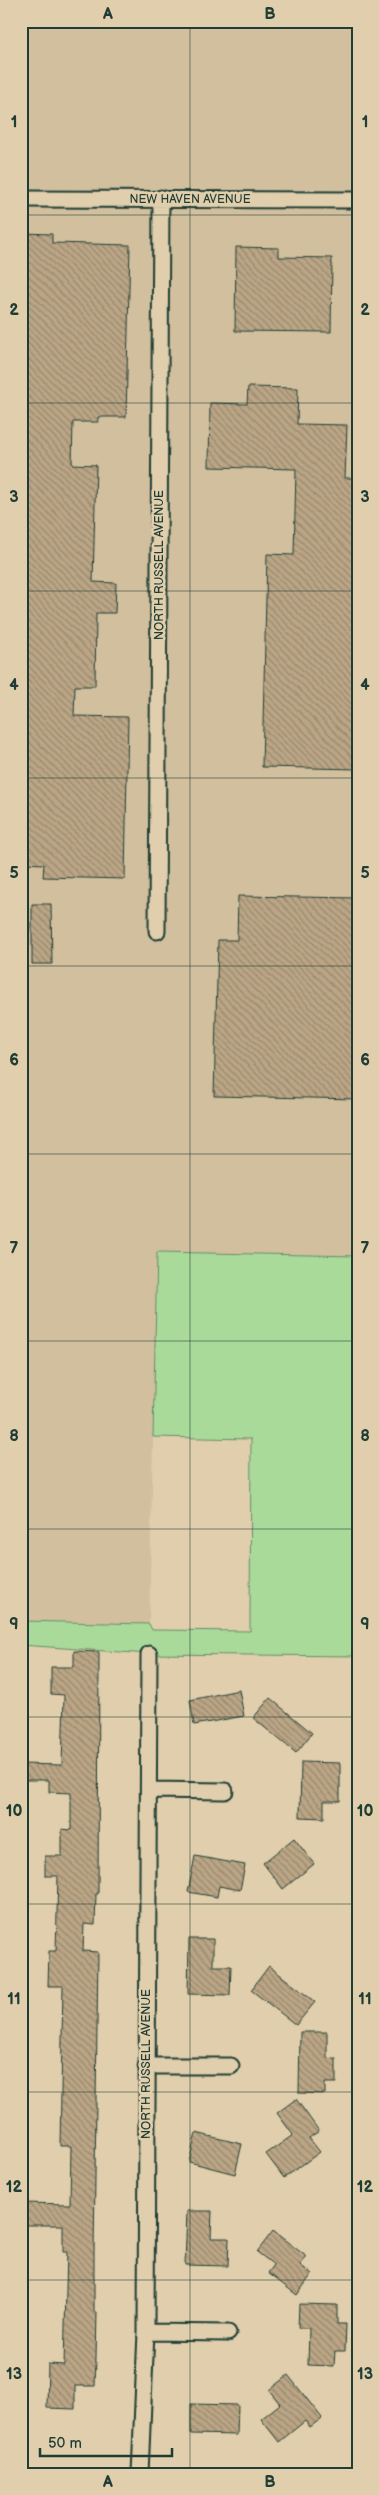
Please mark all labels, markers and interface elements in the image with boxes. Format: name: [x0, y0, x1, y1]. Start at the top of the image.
text: A: [102, 5, 113, 24]
text: B: [264, 5, 276, 24]
text: 1: [11, 113, 17, 132]
text: 1: [362, 113, 368, 132]
street label: NEW HAVEN AVENUE: [129, 192, 251, 207]
text: 2: [9, 301, 19, 320]
text: 2: [360, 301, 370, 320]
text: 3: [9, 488, 19, 507]
text: 3: [360, 488, 370, 507]
street label: NORTH RUSSELL AVENUE: [152, 490, 167, 640]
text: 4: [9, 676, 19, 695]
text: 4: [360, 676, 370, 695]
text: 5: [9, 864, 19, 883]
text: 5: [360, 864, 370, 883]
text: 6: [9, 1051, 19, 1070]
text: 6: [360, 1051, 370, 1070]
text: 7: [10, 1239, 19, 1258]
text: 7: [361, 1239, 370, 1258]
text: 8: [9, 1427, 19, 1446]
text: 8: [360, 1427, 370, 1446]
text: 9: [9, 1615, 19, 1634]
text: 9: [360, 1615, 370, 1634]
text: 10: [6, 1802, 22, 1821]
text: 10: [357, 1802, 373, 1821]
street label: NORTH RUSSELL AVENUE: [139, 1989, 154, 2139]
text: 11: [7, 1990, 21, 2009]
text: 11: [358, 1990, 372, 2009]
text: 12: [6, 2178, 23, 2197]
text: 12: [357, 2178, 374, 2197]
text: 13: [6, 2365, 22, 2384]
text: 13: [357, 2365, 373, 2384]
scale bar: [40, 2425, 172, 2457]
text: 50 m: [48, 2434, 82, 2453]
text: A: [102, 2473, 113, 2492]
text: B: [264, 2473, 276, 2492]

